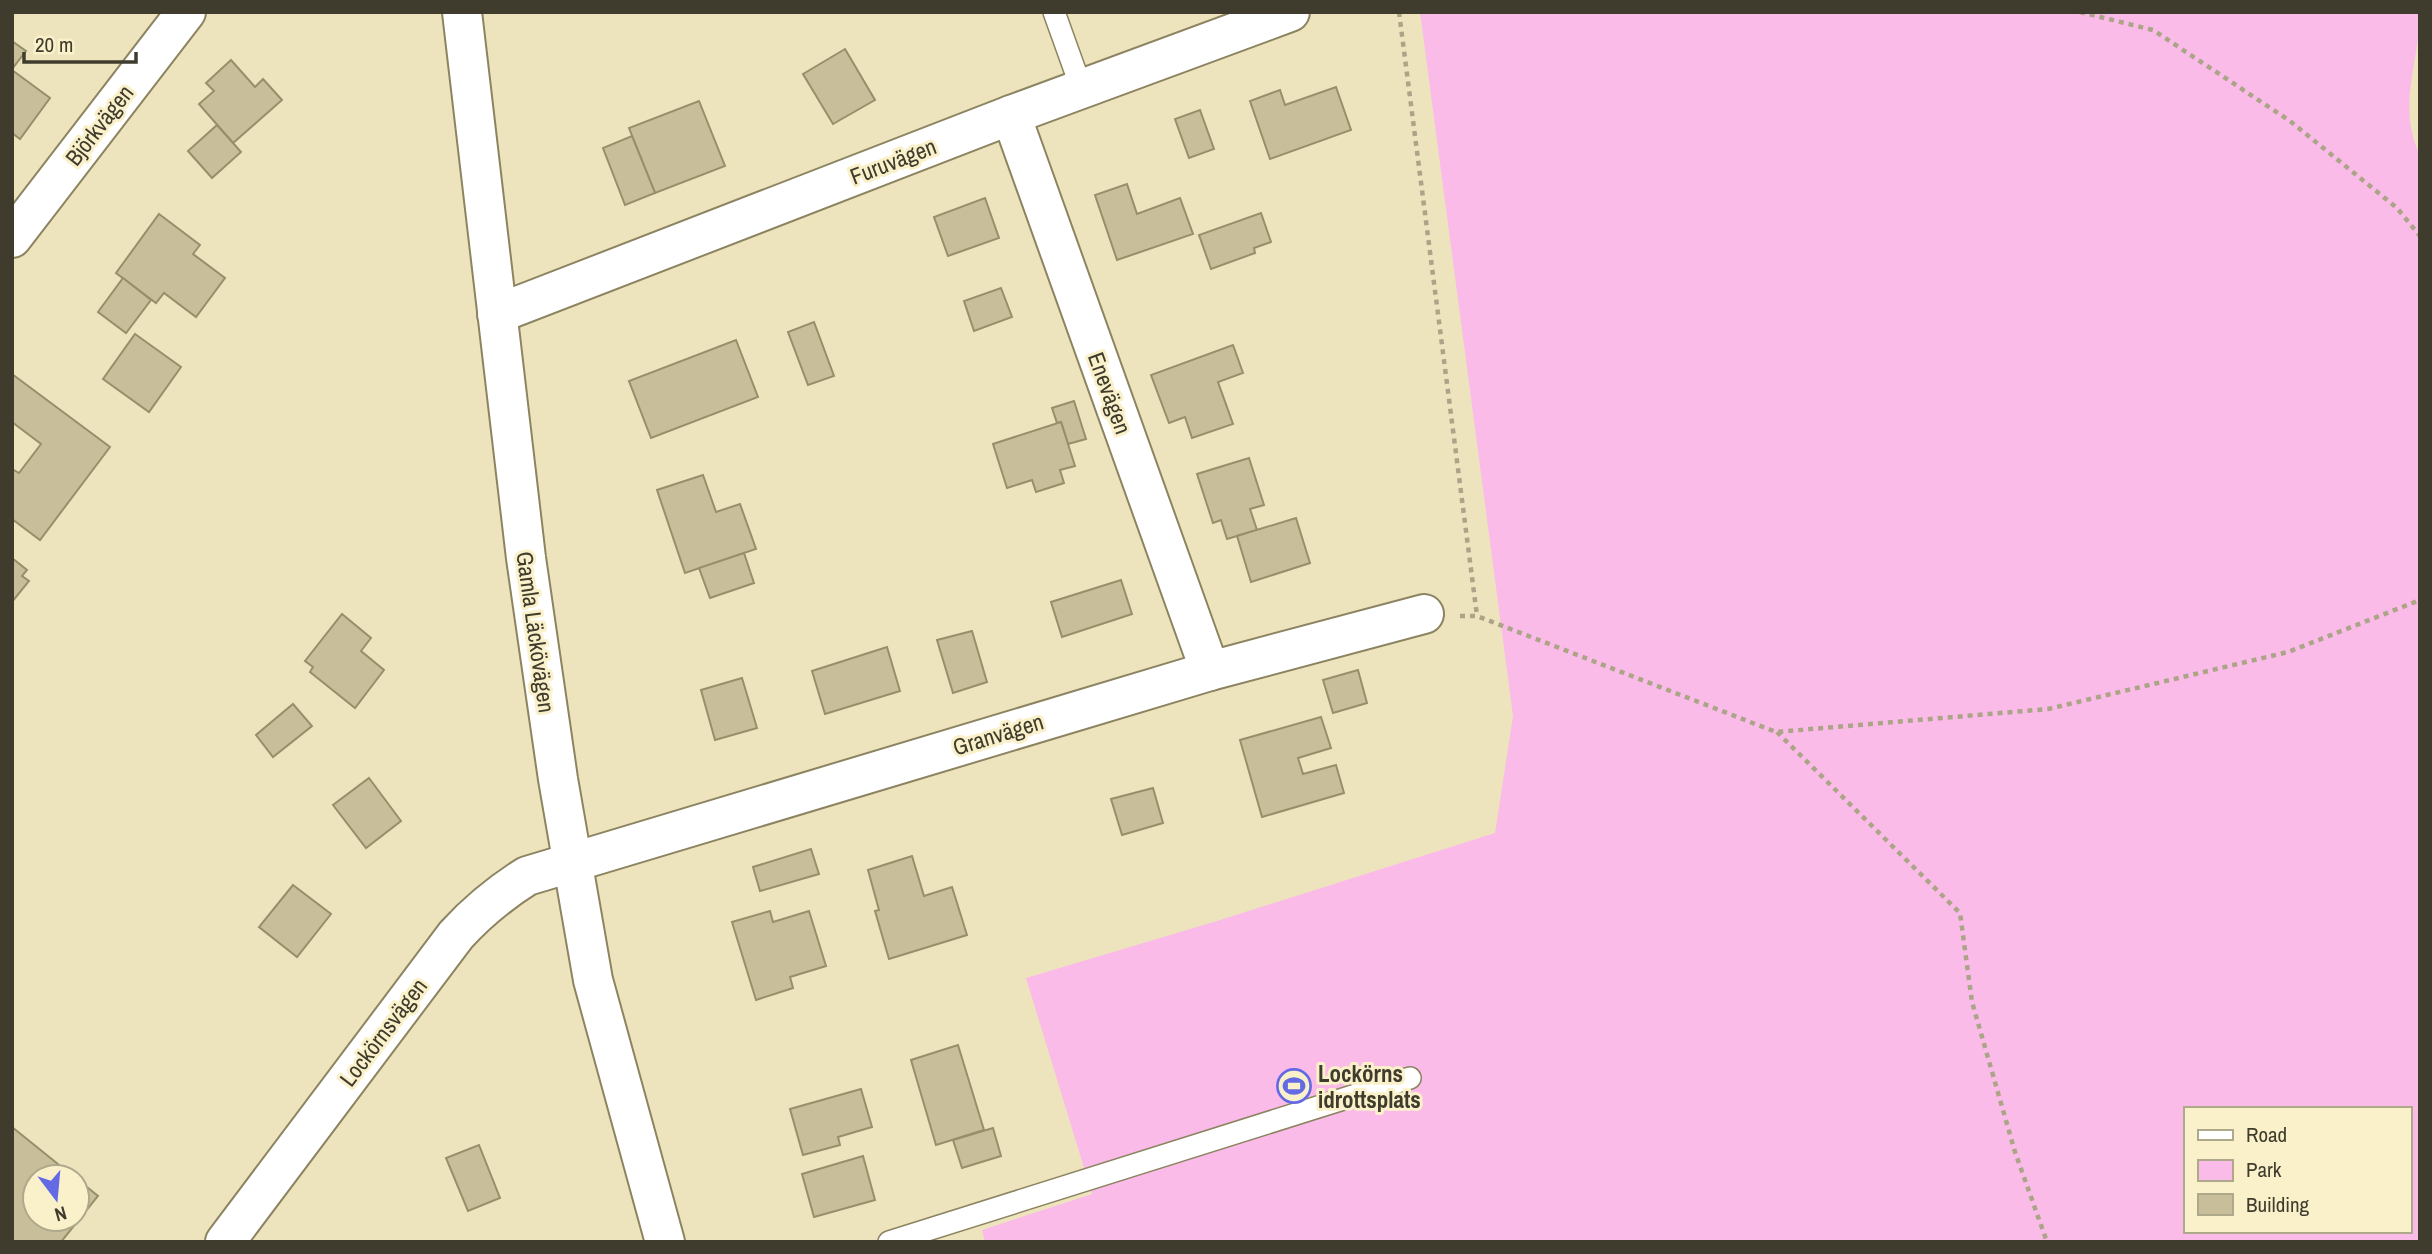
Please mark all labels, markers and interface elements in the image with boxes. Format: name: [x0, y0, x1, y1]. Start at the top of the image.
scale bar: [24, 21, 136, 65]
text: 20 m: [35, 30, 73, 59]
street label: Björkvägen: [58, 78, 140, 172]
street label: Furuvägen: [845, 130, 941, 192]
street label: Enevägen: [1081, 348, 1139, 438]
street label: Gamla Läckövägen: [509, 549, 563, 715]
street label: Granvägen: [949, 706, 1047, 762]
street label: Lockörnsvägen: [332, 972, 434, 1092]
place label: Lockörns idrottsplats: [1318, 1058, 1421, 1115]
sports icon: Lockörns idrottsplats: [1275, 1067, 1313, 1105]
legend: [2184, 1107, 2411, 1233]
text: Road: [2246, 1120, 2287, 1149]
text: Park: [2246, 1155, 2282, 1184]
north arrow: [21, 1163, 91, 1233]
text: Building: [2246, 1190, 2310, 1219]
text: N: [52, 1200, 70, 1228]

